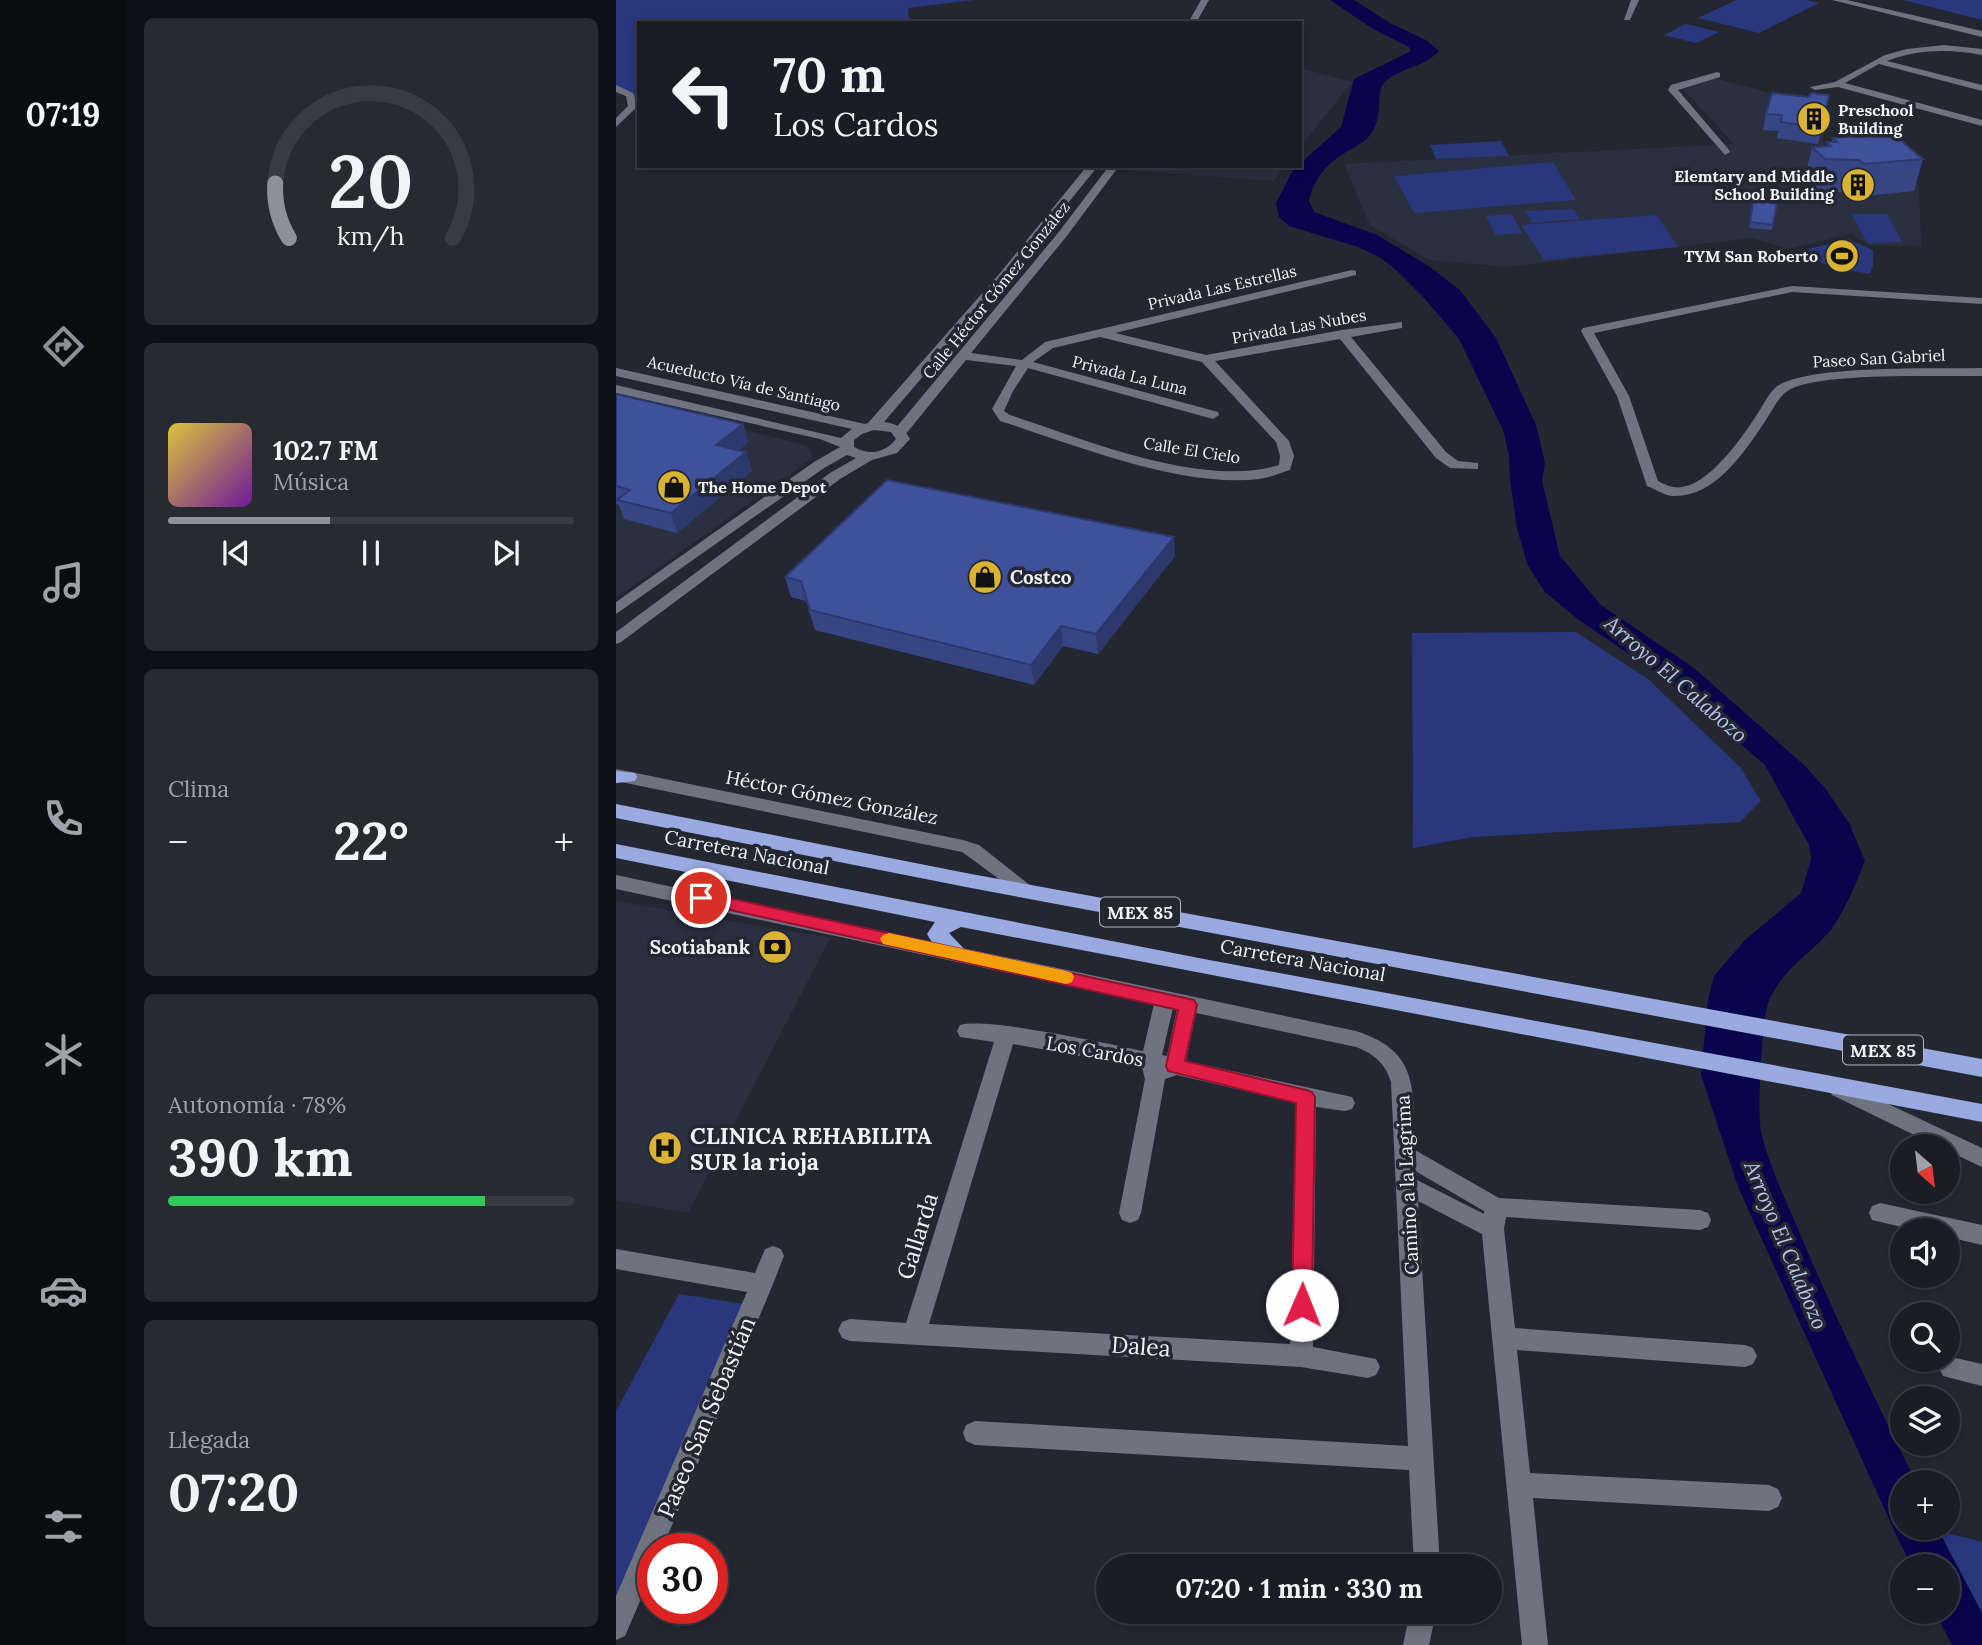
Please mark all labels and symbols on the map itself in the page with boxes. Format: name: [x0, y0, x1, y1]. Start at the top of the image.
building icon: Preschool Building: [1795, 100, 1833, 138]
place label: Preschool Building: [1838, 100, 1913, 138]
place label: Elemtary and Middle School Building: [1674, 166, 1835, 204]
building icon: Elemtary and Middle School Building: [1839, 166, 1877, 204]
street label: Calle Héctor Gómez González: [918, 197, 1074, 383]
sports icon: TYM San Roberto: [1823, 237, 1861, 275]
place label: TYM San Roberto: [1684, 246, 1818, 266]
street label: Privada Las Estrellas: [1146, 260, 1298, 314]
street label: Privada Las Nubes: [1230, 304, 1368, 348]
street label: Paseo San Gabriel: [1812, 345, 1946, 371]
street label: Acueducto Vía de Santiago: [645, 351, 843, 415]
street label: Privada La Luna: [1070, 351, 1190, 399]
street label: Calle El Cielo: [1142, 432, 1242, 468]
shop icon: The Home Depot: [655, 468, 693, 506]
place label: The Home Depot: [698, 477, 827, 497]
shop icon: Costco: [966, 558, 1004, 596]
place label: Costco: [1010, 565, 1072, 589]
water label: Arroyo El Calabozo: [1598, 609, 1753, 748]
street label: Héctor Gómez González: [724, 765, 940, 829]
street label: Carretera Nacional: [663, 824, 831, 880]
pin: [671, 868, 731, 928]
road number: MEX 85: [1100, 897, 1180, 926]
bank icon: Scotiabank: [756, 928, 794, 966]
street label: Carretera Nacional: [1219, 934, 1387, 986]
place label: Scotiabank: [650, 935, 750, 959]
street label: Los Cardos: [1044, 1031, 1146, 1071]
road number: MEX 85: [1843, 1036, 1923, 1064]
street label: Camino a la Lagrima: [1390, 1094, 1424, 1275]
place label: CLINICA REHABILITA SUR la rioja: [690, 1121, 933, 1176]
hospital icon: CLINICA REHABILITA SUR la rioja: [646, 1129, 684, 1167]
north arrow: [1890, 1134, 1960, 1204]
water label: Arroyo El Calabozo: [1738, 1156, 1834, 1333]
street label: Gallarda: [890, 1189, 944, 1283]
position arrow: [1265, 1268, 1339, 1342]
street label: Paseo San Sebastián: [651, 1312, 761, 1522]
street label: Dalea: [1110, 1329, 1172, 1363]
speed limit sign: 30: [637, 1533, 728, 1624]

